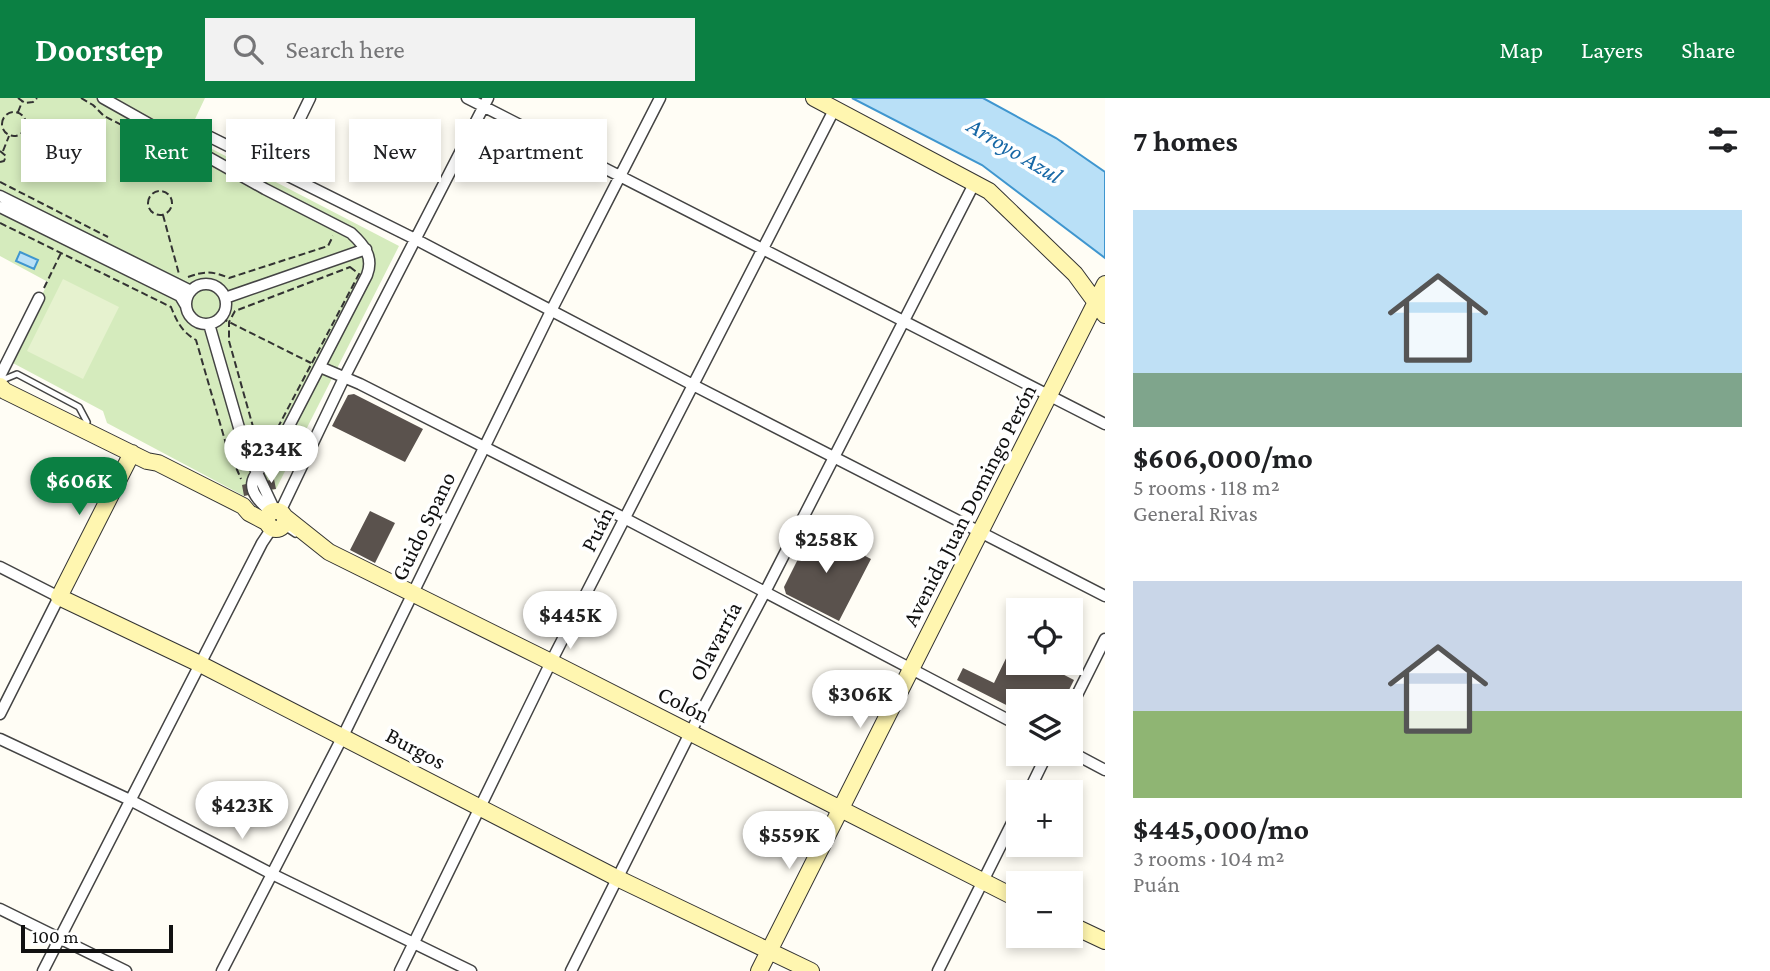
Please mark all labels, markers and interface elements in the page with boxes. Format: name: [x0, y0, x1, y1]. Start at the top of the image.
search box: [205, 18, 695, 81]
icon: search: [229, 30, 267, 68]
text: Doorstep: [35, 31, 163, 68]
text: Search here: [285, 35, 405, 64]
text: Map: [1499, 36, 1543, 63]
text: Layers: [1581, 36, 1643, 63]
text: Share: [1681, 36, 1735, 63]
water label: Arroyo Azul: [962, 111, 1068, 189]
chip: Buy: [21, 119, 106, 182]
chip: Rent: [120, 119, 212, 182]
chip: Filters: [226, 119, 335, 182]
chip: New: [349, 119, 441, 182]
chip: Apartment: [455, 119, 607, 182]
icon: filters: [1704, 121, 1742, 159]
text: 7 homes: [1133, 124, 1238, 157]
icon: home: [1375, 255, 1501, 381]
street label: Avenida Juan Domingo Perón: [897, 380, 1041, 630]
pin: $234K: [222, 426, 320, 485]
text: $234K: [240, 435, 302, 461]
text: $606,000/mo: [1133, 441, 1313, 474]
pin: $606K: [30, 458, 128, 517]
text: $606K: [46, 467, 112, 493]
street label: Guido Spano: [385, 467, 461, 585]
text: 5 rooms · 118 m²: [1133, 474, 1280, 500]
text: General Rivas: [1133, 500, 1258, 526]
street label: Puán: [575, 502, 619, 556]
pin: $258K: [777, 516, 875, 575]
text: $258K: [795, 525, 857, 551]
pin: $445K: [521, 592, 619, 651]
street label: Olavarría: [683, 597, 747, 685]
map controls: [1006, 598, 1083, 948]
button: locate: [1006, 598, 1083, 675]
text: $445K: [539, 601, 601, 627]
icon: home: [1375, 626, 1501, 752]
pin: $306K: [811, 670, 909, 730]
street label: Colón: [654, 680, 714, 728]
text: $306K: [828, 680, 892, 706]
button: layers: [1006, 689, 1083, 766]
street label: Burgos: [382, 721, 450, 775]
button: +: [1006, 780, 1083, 857]
pin: $423K: [193, 782, 291, 841]
text: $423K: [211, 791, 273, 817]
pin: $559K: [740, 812, 838, 871]
text: $445,000/mo: [1133, 812, 1309, 845]
text: $559K: [759, 821, 819, 847]
text: 3 rooms · 104 m²: [1133, 845, 1285, 871]
button: −: [1006, 871, 1083, 948]
text: Puán: [1133, 871, 1180, 897]
scale bar: [21, 922, 173, 954]
text: 100 m: [32, 926, 79, 947]

